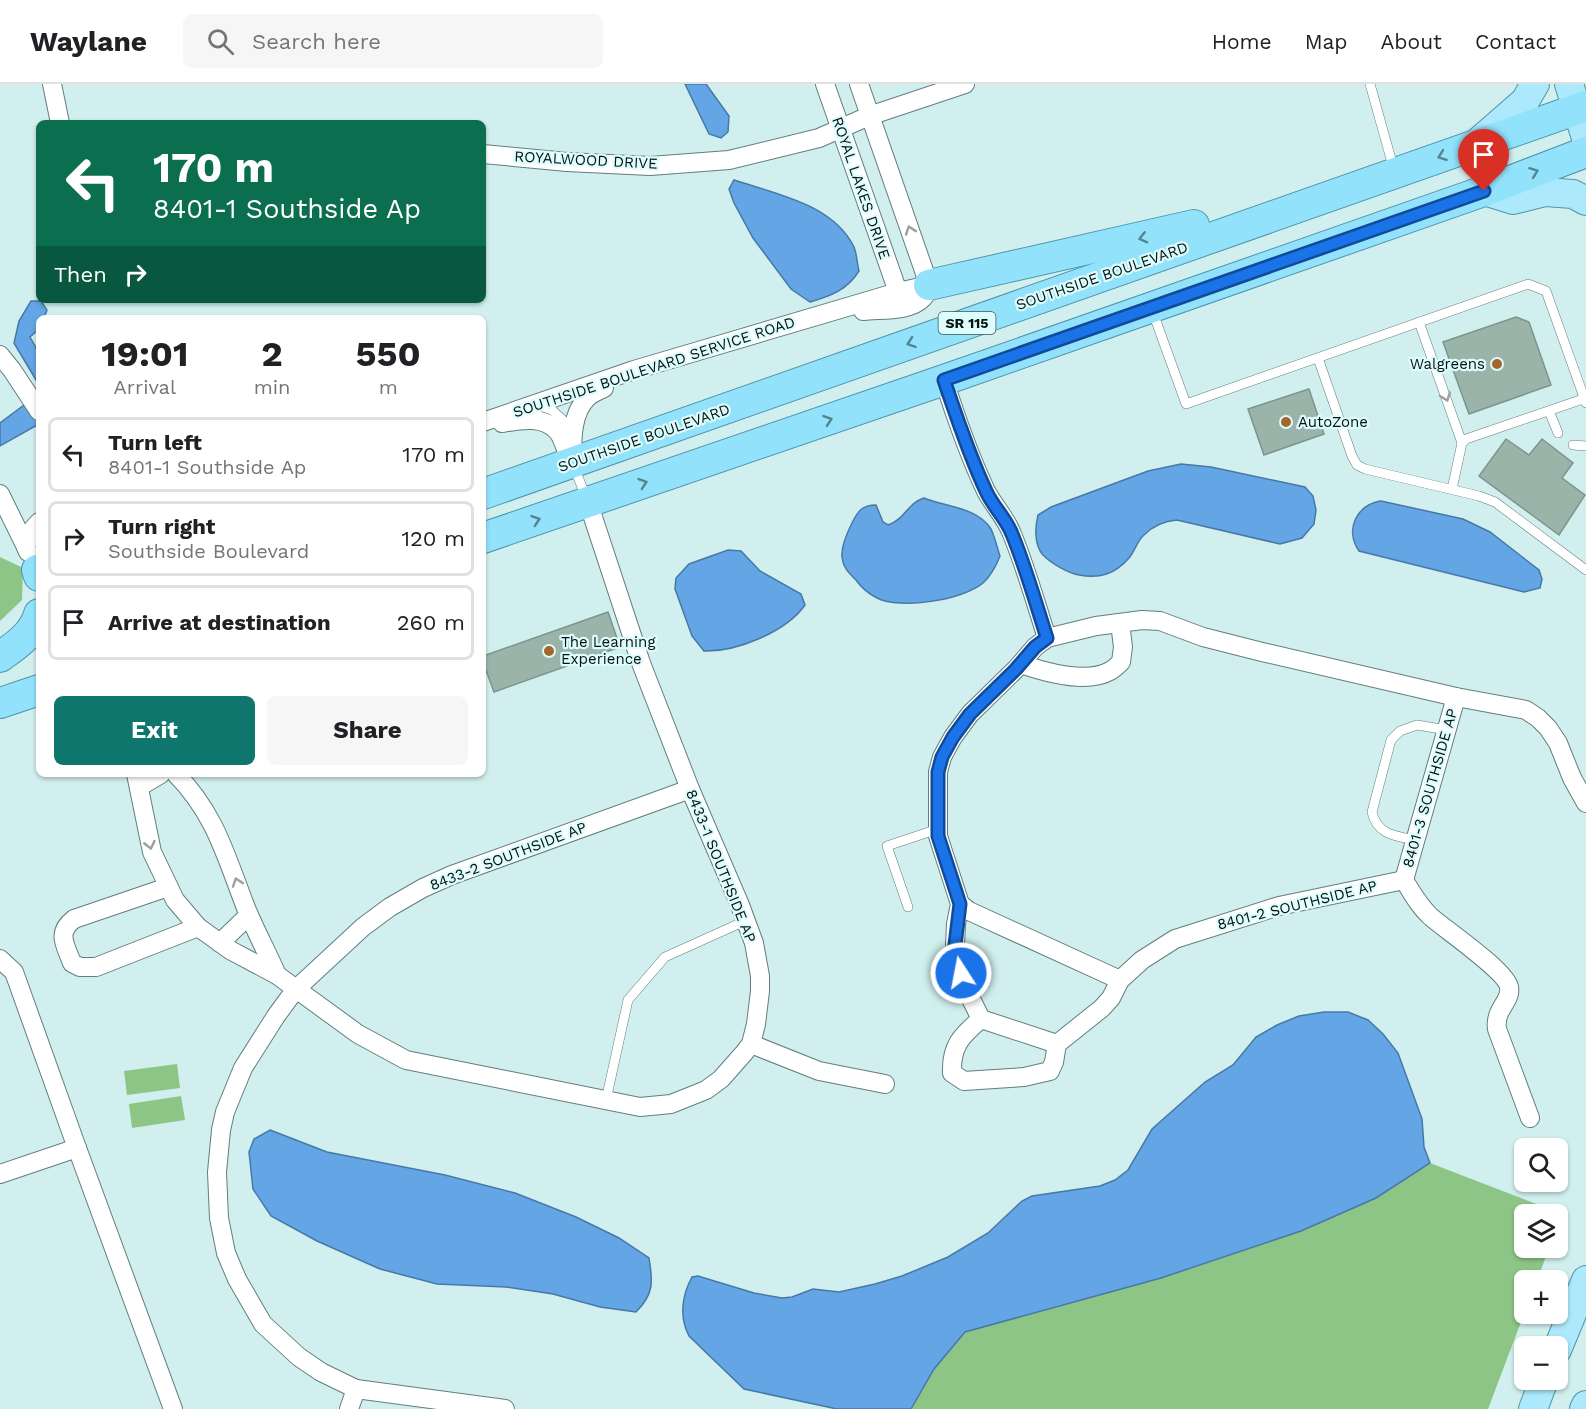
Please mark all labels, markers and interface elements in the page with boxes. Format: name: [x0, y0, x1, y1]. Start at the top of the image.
search box: [183, 14, 603, 68]
text: Waylane: [30, 25, 147, 58]
icon: search: [204, 25, 237, 58]
text: Search here: [252, 29, 381, 54]
text: Home: [1212, 29, 1272, 54]
text: Map: [1305, 29, 1348, 54]
text: About: [1381, 29, 1442, 54]
text: Contact: [1475, 29, 1556, 54]
street label: ROYAL LAKES DRIVE: [828, 114, 894, 262]
pin: [1458, 129, 1509, 191]
icon: arrive: [1467, 138, 1500, 171]
text: 170 m: [153, 143, 274, 192]
icon: left: [54, 144, 132, 222]
street label: ROYALWOOD DRIVE: [514, 147, 658, 173]
one-way arrow: [1437, 148, 1448, 161]
one-way arrow: [1527, 167, 1538, 179]
text: 8401-1 Southside Ap: [153, 193, 421, 225]
one-way arrow: [904, 225, 917, 236]
one-way arrow: [1138, 230, 1148, 243]
street label: SOUTHSIDE BOULEVARD: [1014, 238, 1190, 314]
icon: right: [119, 258, 152, 291]
text: Then: [54, 262, 107, 287]
road number: SR 115: [938, 312, 996, 334]
street label: SOUTHSIDE BOULEVARD SERVICE ROAD: [511, 313, 797, 421]
text: 19:01: [101, 333, 188, 375]
text: 2: [261, 333, 283, 375]
text: 550: [356, 333, 421, 375]
one-way arrow: [906, 336, 917, 349]
place label: Walgreens: [1410, 355, 1485, 373]
marker: Walgreens: [1490, 357, 1504, 371]
text: Arrival: [114, 375, 176, 399]
text: min: [254, 375, 290, 399]
text: m: [379, 375, 398, 399]
one-way arrow: [1438, 391, 1451, 402]
street label: SOUTHSIDE BOULEVARD: [556, 400, 732, 476]
place label: AutoZone: [1298, 413, 1368, 431]
one-way arrow: [822, 414, 833, 427]
marker: AutoZone: [1279, 415, 1293, 429]
text: Turn left: [108, 430, 202, 455]
icon: left: [57, 438, 90, 471]
text: 170 m: [402, 442, 465, 467]
text: 8401-1 Southside Ap: [108, 455, 306, 479]
one-way arrow: [637, 477, 648, 490]
text: Turn right: [108, 514, 215, 539]
one-way arrow: [530, 514, 540, 527]
icon: right: [57, 522, 90, 555]
text: 120 m: [401, 526, 465, 551]
text: Southside Boulevard: [108, 539, 309, 563]
icon: arrive: [57, 606, 90, 639]
text: Arrive at destination: [108, 610, 331, 635]
text: 260 m: [397, 610, 465, 635]
place label: The Learning Experience: [561, 633, 655, 668]
marker: The Learning Experience: [542, 644, 556, 658]
button: Exit: [54, 696, 255, 765]
button: Share: [267, 696, 468, 765]
street label: 8401-3 SOUTHSIDE AP: [1399, 706, 1461, 870]
street label: 8433-1 SOUTHSIDE AP: [682, 787, 760, 945]
street label: 8433-2 SOUTHSIDE AP: [427, 818, 589, 894]
one-way arrow: [143, 839, 156, 849]
street label: 8401-2 SOUTHSIDE AP: [1215, 876, 1379, 934]
one-way arrow: [232, 878, 245, 888]
position arrow: [929, 941, 993, 1005]
map controls: [1514, 1138, 1568, 1390]
button: search: [1514, 1138, 1568, 1192]
button: layers: [1514, 1204, 1568, 1258]
button: +: [1514, 1270, 1568, 1324]
button: −: [1514, 1336, 1568, 1390]

